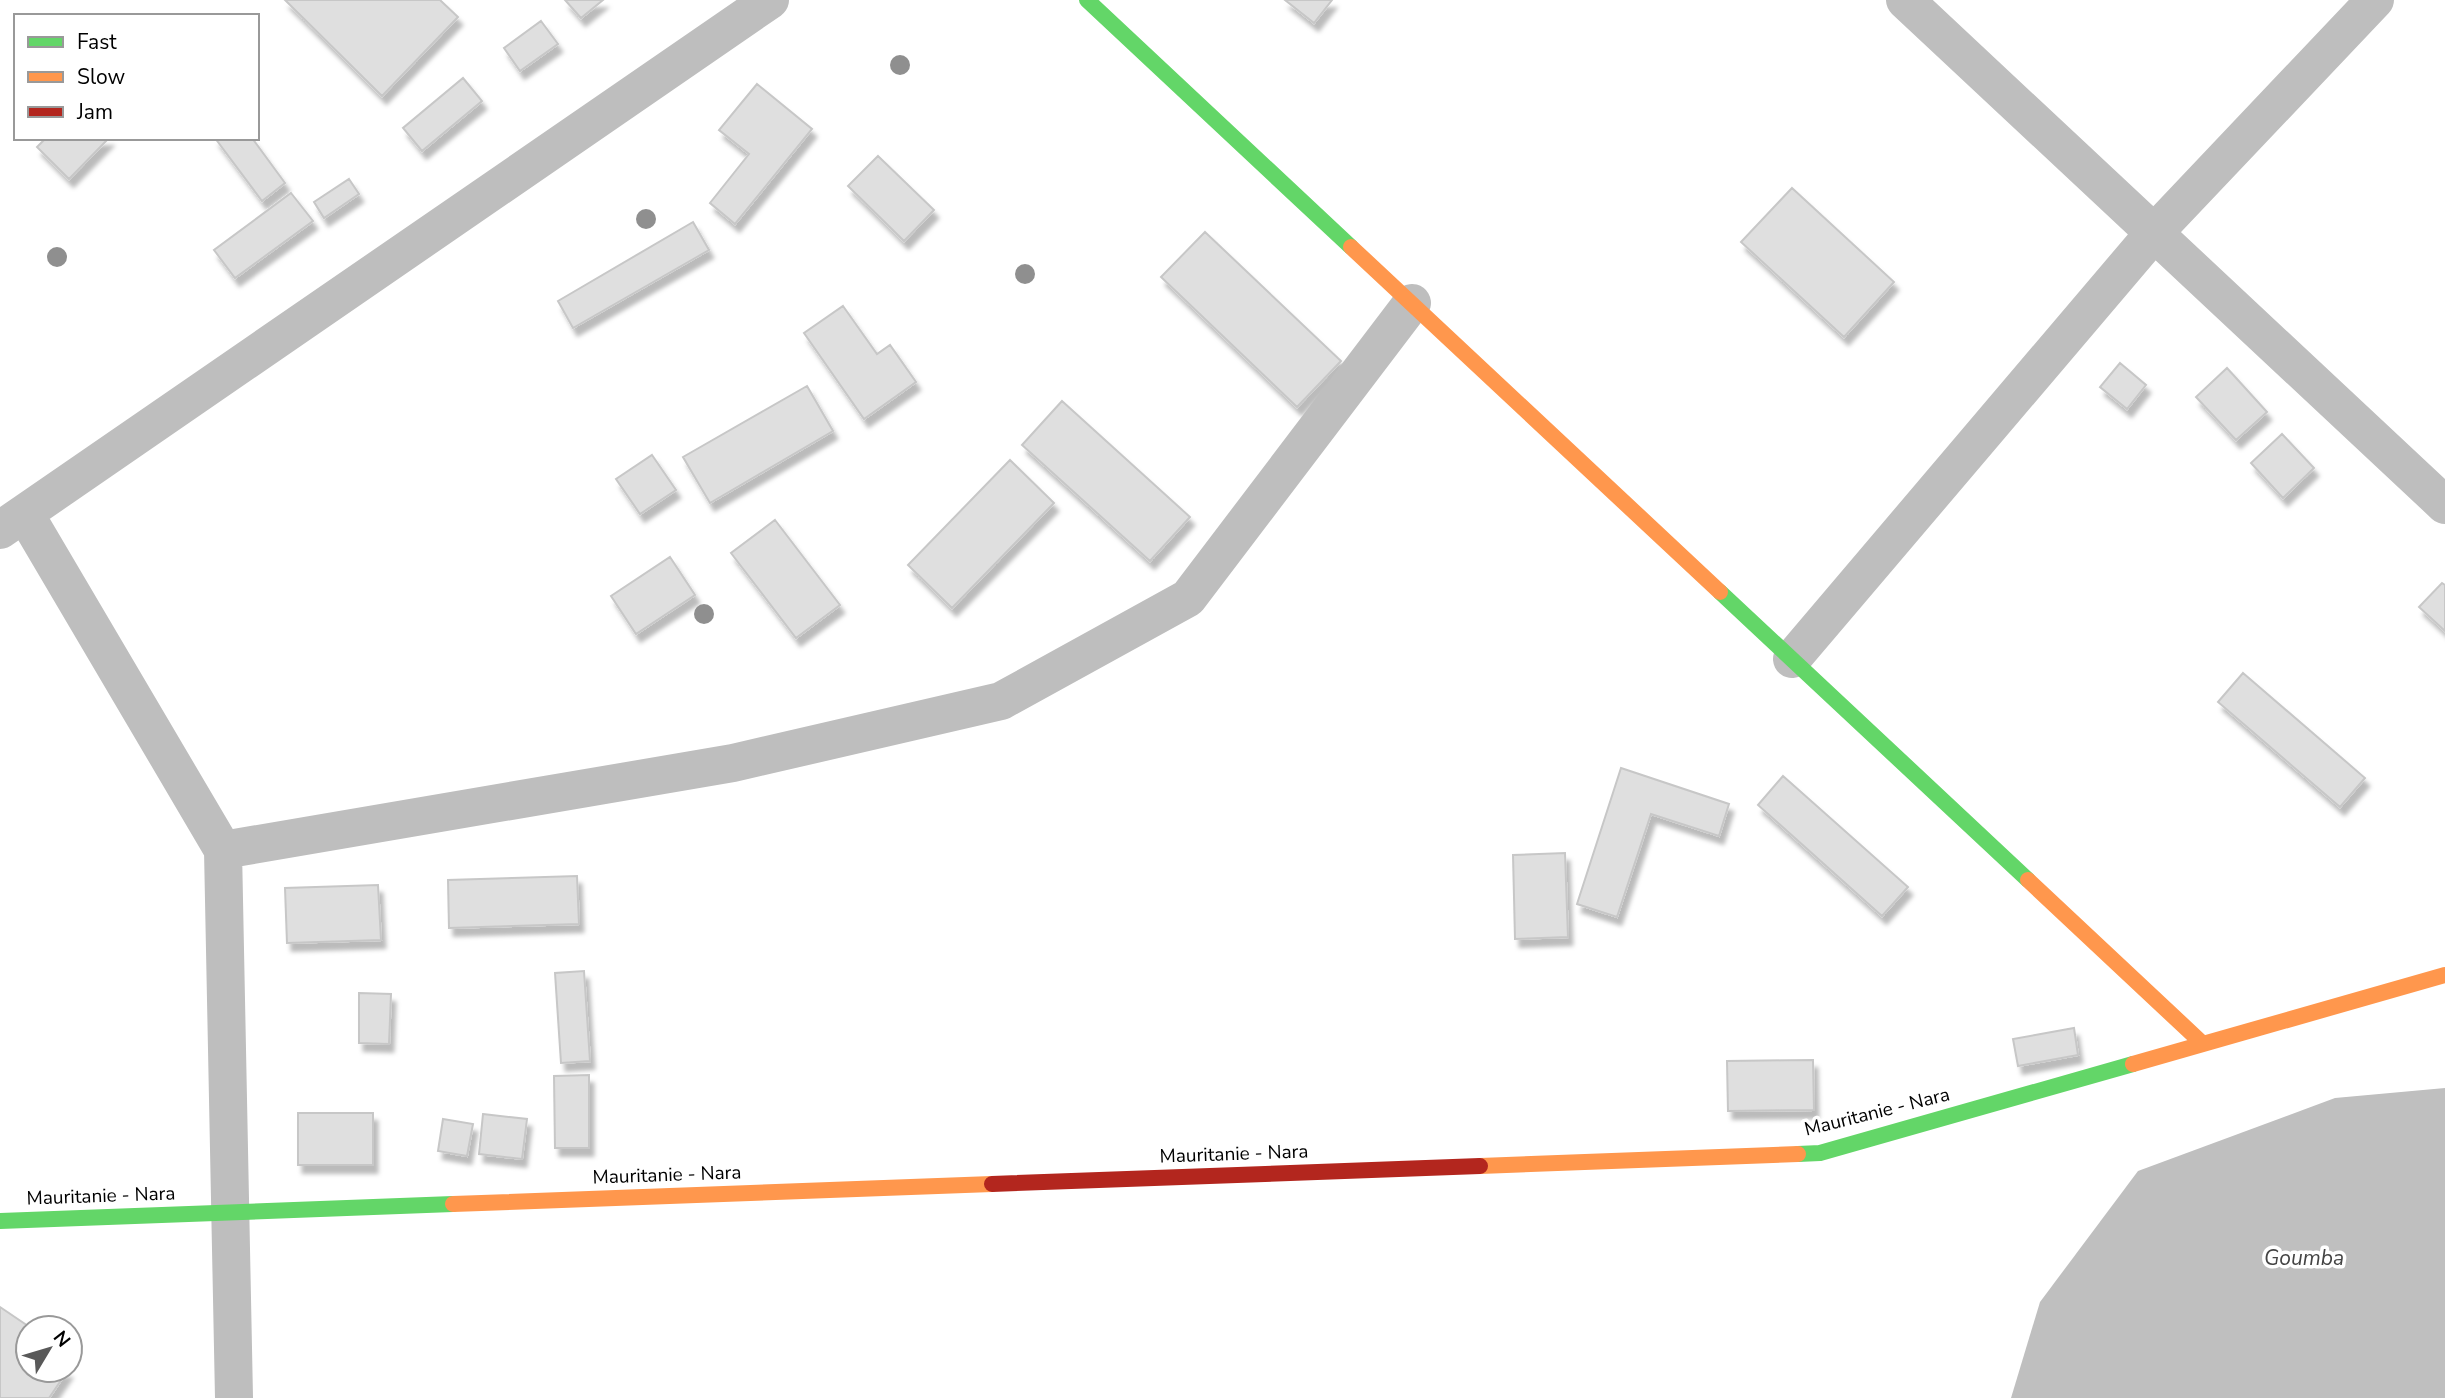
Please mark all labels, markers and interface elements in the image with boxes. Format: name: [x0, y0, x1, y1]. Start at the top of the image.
legend: [14, 14, 259, 140]
text: Fast: [77, 28, 117, 56]
text: Slow: [77, 63, 126, 91]
text: Jam: [76, 98, 113, 126]
street label: Mauritanie - Nara: [1802, 1081, 1952, 1143]
street label: Mauritanie - Nara: [1159, 1138, 1309, 1170]
street label: Mauritanie - Nara: [592, 1159, 742, 1191]
street label: Mauritanie - Nara: [26, 1180, 176, 1212]
water label: Goumba: [2264, 1244, 2344, 1272]
north arrow: [14, 1314, 84, 1384]
text: N: [47, 1326, 76, 1353]

